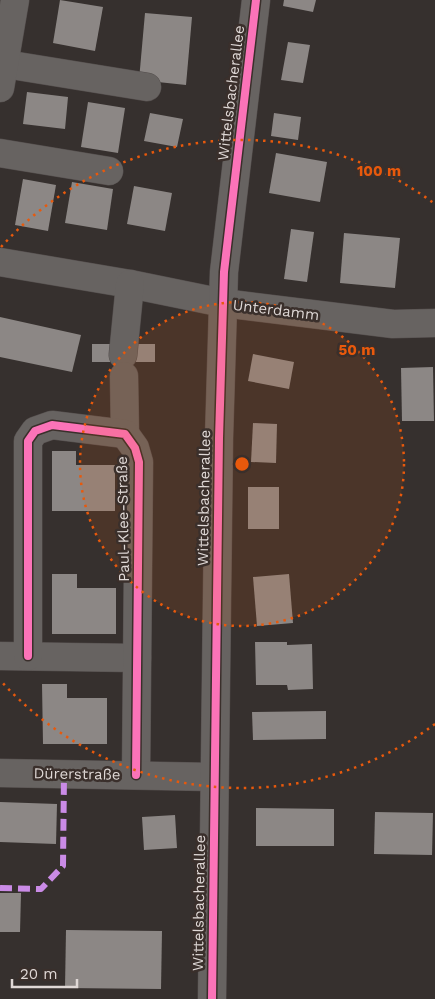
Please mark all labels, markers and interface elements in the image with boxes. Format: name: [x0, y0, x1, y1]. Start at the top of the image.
street label: Wittelsbacherallee: [214, 24, 248, 162]
text: 100 m: [357, 162, 401, 180]
street label: Unterdamm: [232, 296, 320, 324]
text: 50 m: [339, 341, 375, 359]
street label: Wittelsbacherallee: [194, 430, 214, 566]
centre of rings: [233, 455, 251, 473]
street label: Paul-Klee-Straße: [113, 456, 133, 582]
street label: Dürerstraße: [33, 764, 121, 784]
street label: Wittelsbacherallee: [189, 835, 209, 971]
scale bar: [12, 956, 78, 988]
text: 20 m: [20, 965, 58, 983]

